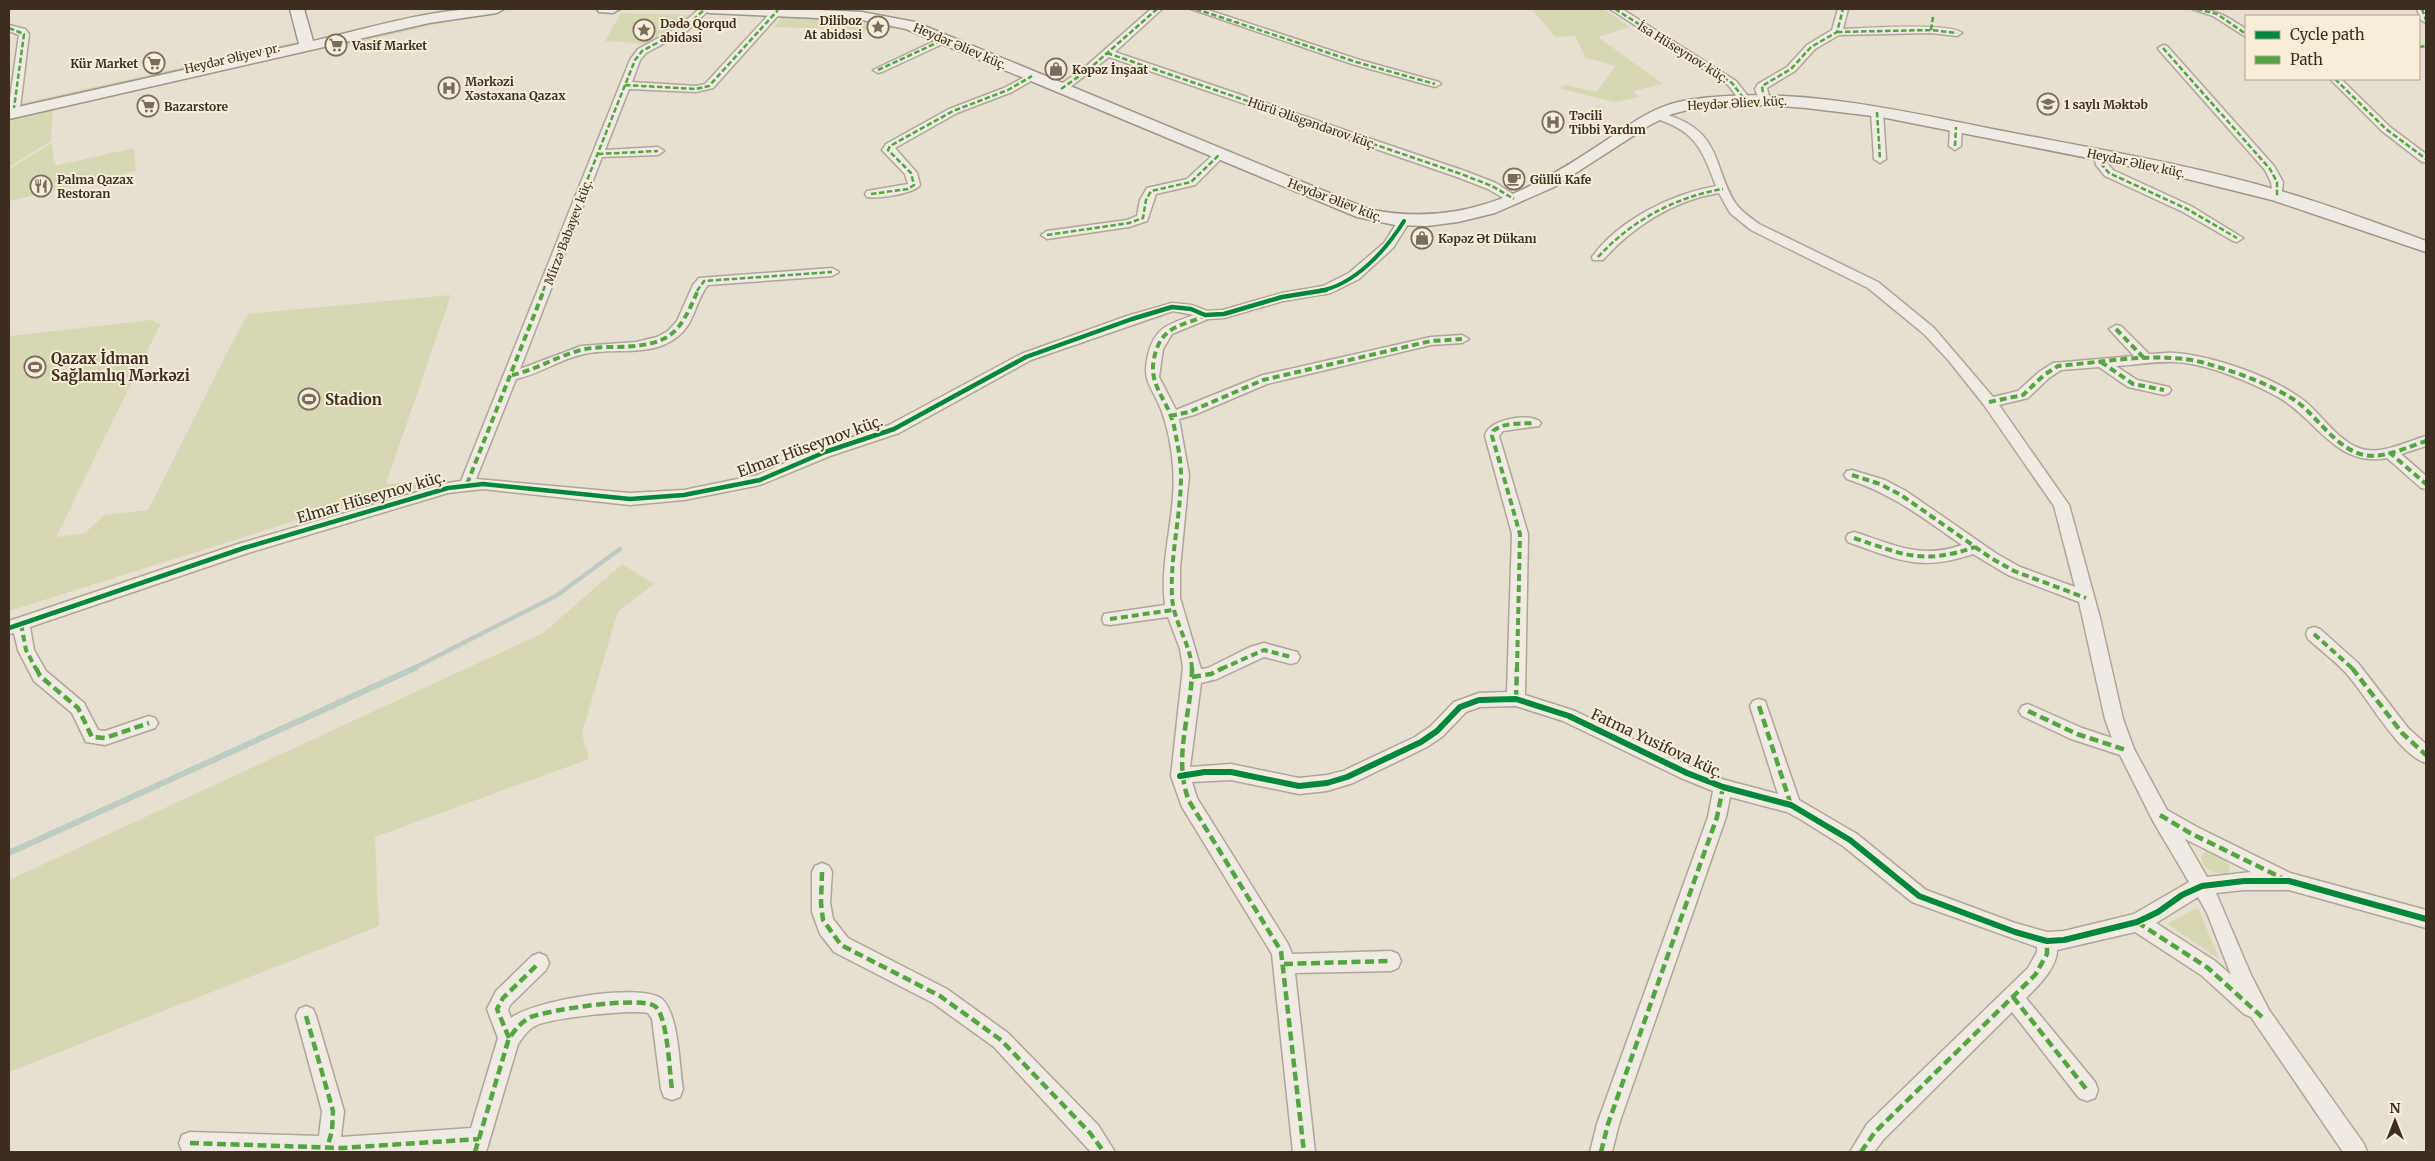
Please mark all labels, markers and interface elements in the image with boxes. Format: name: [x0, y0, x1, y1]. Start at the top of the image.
place label: Diliboz At abidəsi: [803, 13, 862, 42]
place icon: Diliboz At abidəsi: [866, 15, 890, 39]
legend: [2245, 15, 2420, 80]
place label: Dədə Qorqud abidəsi: [660, 16, 737, 45]
place icon: Dədə Qorqud abidəsi: [632, 18, 656, 42]
street label: İsa Hüseynov küç.: [1635, 18, 1731, 86]
street label: Heydər Əliev küç.: [911, 20, 1009, 72]
text: Cycle path: [2290, 25, 2365, 44]
supermarket icon: Vasif Market: [324, 33, 348, 57]
place label: Vasif Market: [351, 38, 427, 53]
street label: Heydər Əliyev pr.: [183, 40, 281, 76]
text: Path: [2290, 50, 2323, 69]
supermarket icon: Kür Market: [142, 51, 166, 75]
place label: Kür Market: [70, 56, 138, 71]
shop icon: Kəpəz İnşaat: [1044, 57, 1068, 81]
place label: Kəpəz İnşaat: [1072, 62, 1148, 77]
place label: Mərkəzi Xəstəxana Qazax: [465, 74, 566, 103]
hospital icon: Mərkəzi Xəstəxana Qazax: [437, 76, 461, 100]
school or university icon: 1 saylı Məktəb: [2036, 92, 2060, 116]
street label: Heydər Əliev küç.: [1687, 93, 1787, 113]
supermarket icon: Bazarstore: [136, 94, 160, 118]
street label: Hürü Əlisgəndərov küç.: [1246, 94, 1378, 152]
place label: 1 saylı Məktəb: [2064, 97, 2148, 112]
place label: Bazarstore: [164, 99, 229, 114]
place label: Təcili Tibbi Yardım: [1569, 108, 1646, 137]
hospital icon: Təcili Tibbi Yardım: [1541, 110, 1565, 134]
street label: Heydər Əliev küç.: [2086, 145, 2186, 181]
cafe icon: Güllü Kafe: [1502, 167, 1526, 191]
place label: Palma Qazax Restoran: [57, 172, 134, 201]
place label: Güllü Kafe: [1530, 172, 1592, 187]
restaurant icon: Palma Qazax Restoran: [29, 174, 53, 198]
street label: Heydər Əliev küç.: [1286, 175, 1384, 225]
street label: Mirzə Babayev küç.: [541, 177, 595, 287]
shop icon: Kəpəz Ət Dükanı: [1410, 226, 1434, 250]
place label: Kəpəz Ət Dükanı: [1438, 231, 1537, 246]
place label: Qazax İdman Sağlamlıq Mərkəzi: [51, 348, 190, 385]
sports icon: Qazax İdman Sağlamlıq Mərkəzi: [23, 355, 47, 379]
sports icon: Stadion: [297, 387, 321, 411]
place label: Stadion: [325, 390, 382, 409]
street label: Elmar Hüseynov küç.: [735, 411, 885, 481]
street label: Elmar Hüseynov küç.: [295, 467, 447, 527]
street label: Fatma Yusifova küç.: [1588, 704, 1726, 782]
north arrow: [2370, 1096, 2420, 1146]
text: N: [2389, 1099, 2401, 1117]

